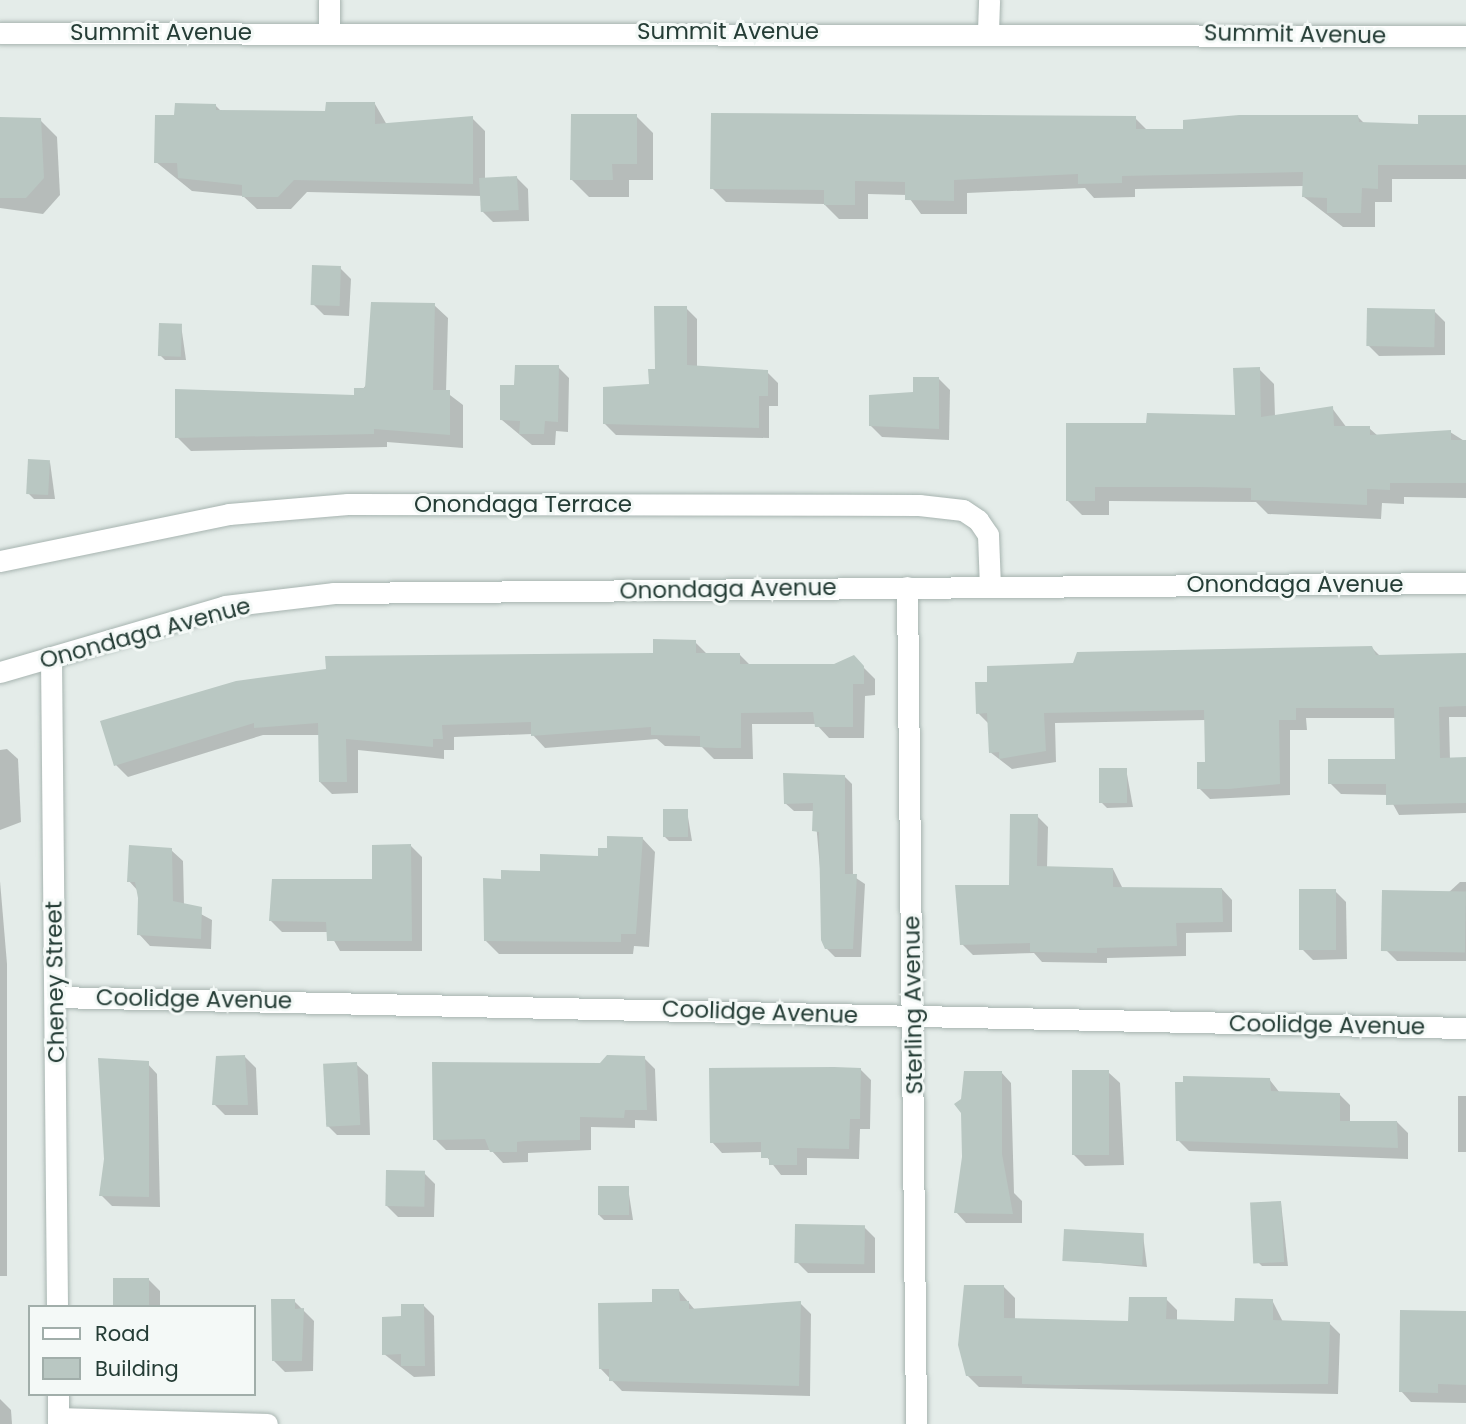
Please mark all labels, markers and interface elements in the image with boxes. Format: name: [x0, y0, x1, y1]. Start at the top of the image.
street label: Summit Avenue: [637, 17, 819, 45]
street label: Summit Avenue: [70, 18, 252, 46]
street label: Summit Avenue: [1204, 19, 1386, 49]
street label: Onondaga Terrace: [414, 490, 632, 518]
street label: Onondaga Avenue: [1187, 570, 1403, 598]
street label: Onondaga Avenue: [619, 573, 837, 605]
street label: Onondaga Avenue: [37, 592, 253, 674]
street label: Cheney Street: [40, 901, 70, 1063]
street label: Sterling Avenue: [898, 915, 928, 1095]
street label: Coolidge Avenue: [96, 983, 292, 1015]
street label: Coolidge Avenue: [661, 995, 859, 1029]
street label: Coolidge Avenue: [1229, 1009, 1425, 1041]
legend: [28, 1305, 256, 1396]
text: Road: [95, 1319, 150, 1348]
text: Building: [95, 1354, 179, 1383]

